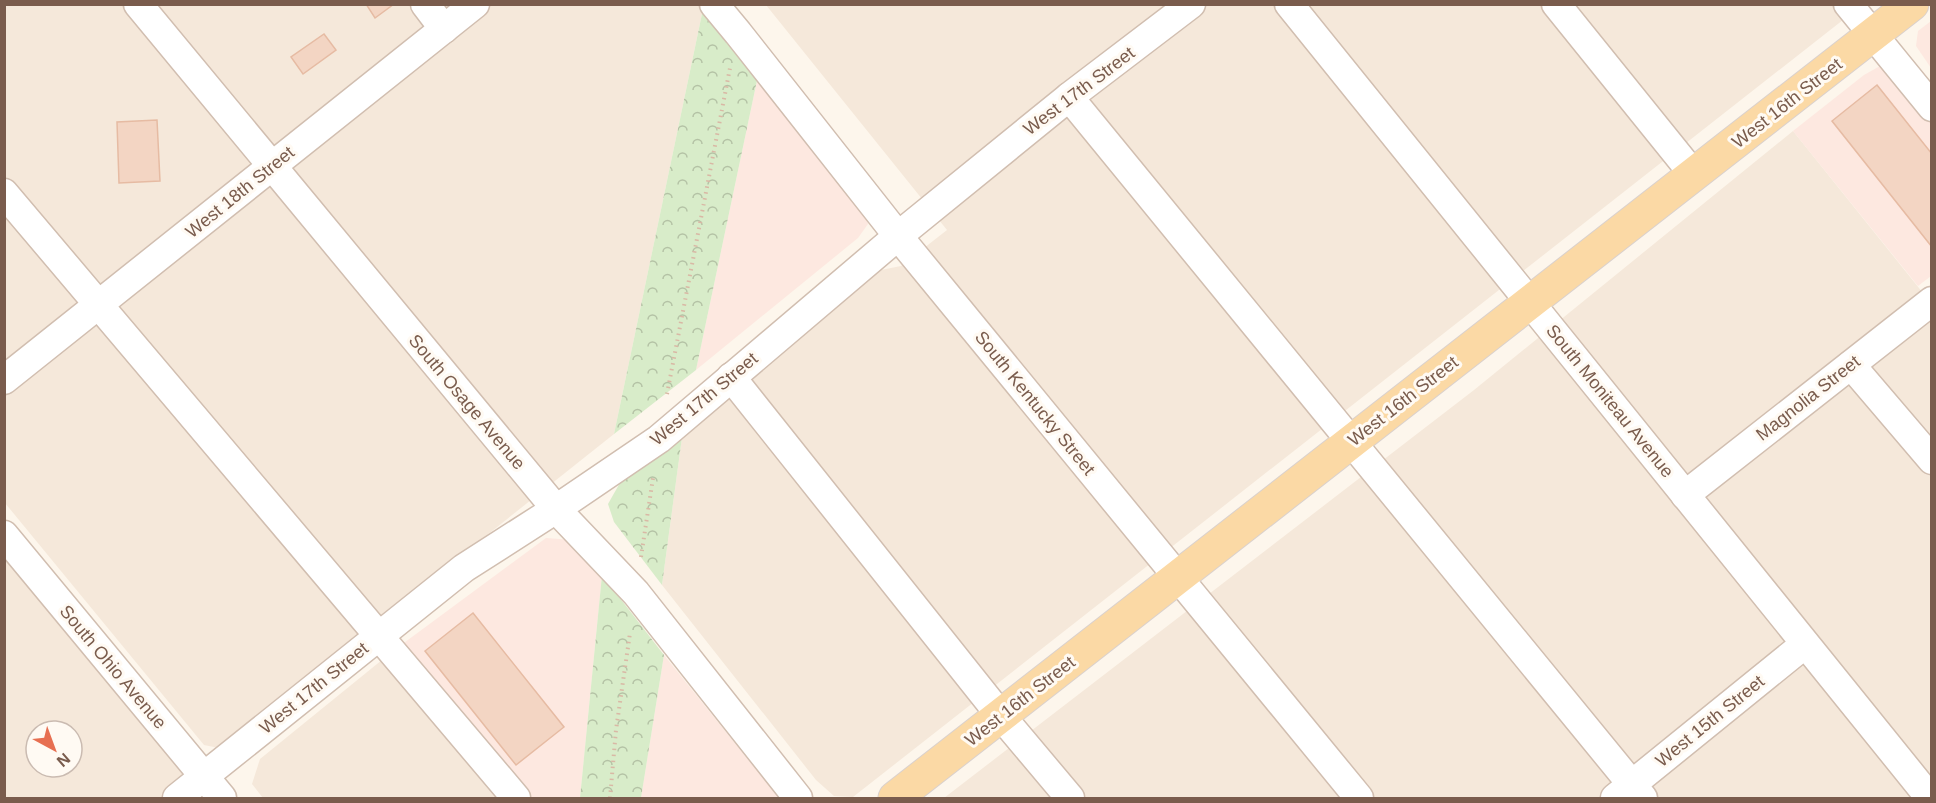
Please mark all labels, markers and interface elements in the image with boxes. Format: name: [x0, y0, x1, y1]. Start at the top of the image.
street label: West 17th Street: [1020, 43, 1138, 139]
street label: West 16th Street: [1728, 54, 1846, 152]
street label: West 18th Street: [182, 142, 298, 242]
street label: South Moniteau Avenue: [1542, 321, 1678, 481]
street label: South Kentucky Street: [971, 327, 1099, 479]
street label: South Osage Avenue: [405, 331, 529, 473]
street label: West 17th Street: [646, 348, 762, 450]
street label: Magnolia Street: [1752, 351, 1864, 445]
street label: West 16th Street: [1344, 352, 1462, 450]
street label: South Ohio Avenue: [56, 601, 170, 733]
street label: West 17th Street: [256, 638, 372, 738]
street label: West 16th Street: [961, 652, 1079, 750]
street label: West 15th Street: [1652, 671, 1768, 771]
north arrow: [24, 719, 84, 779]
text: N: [54, 750, 73, 770]

